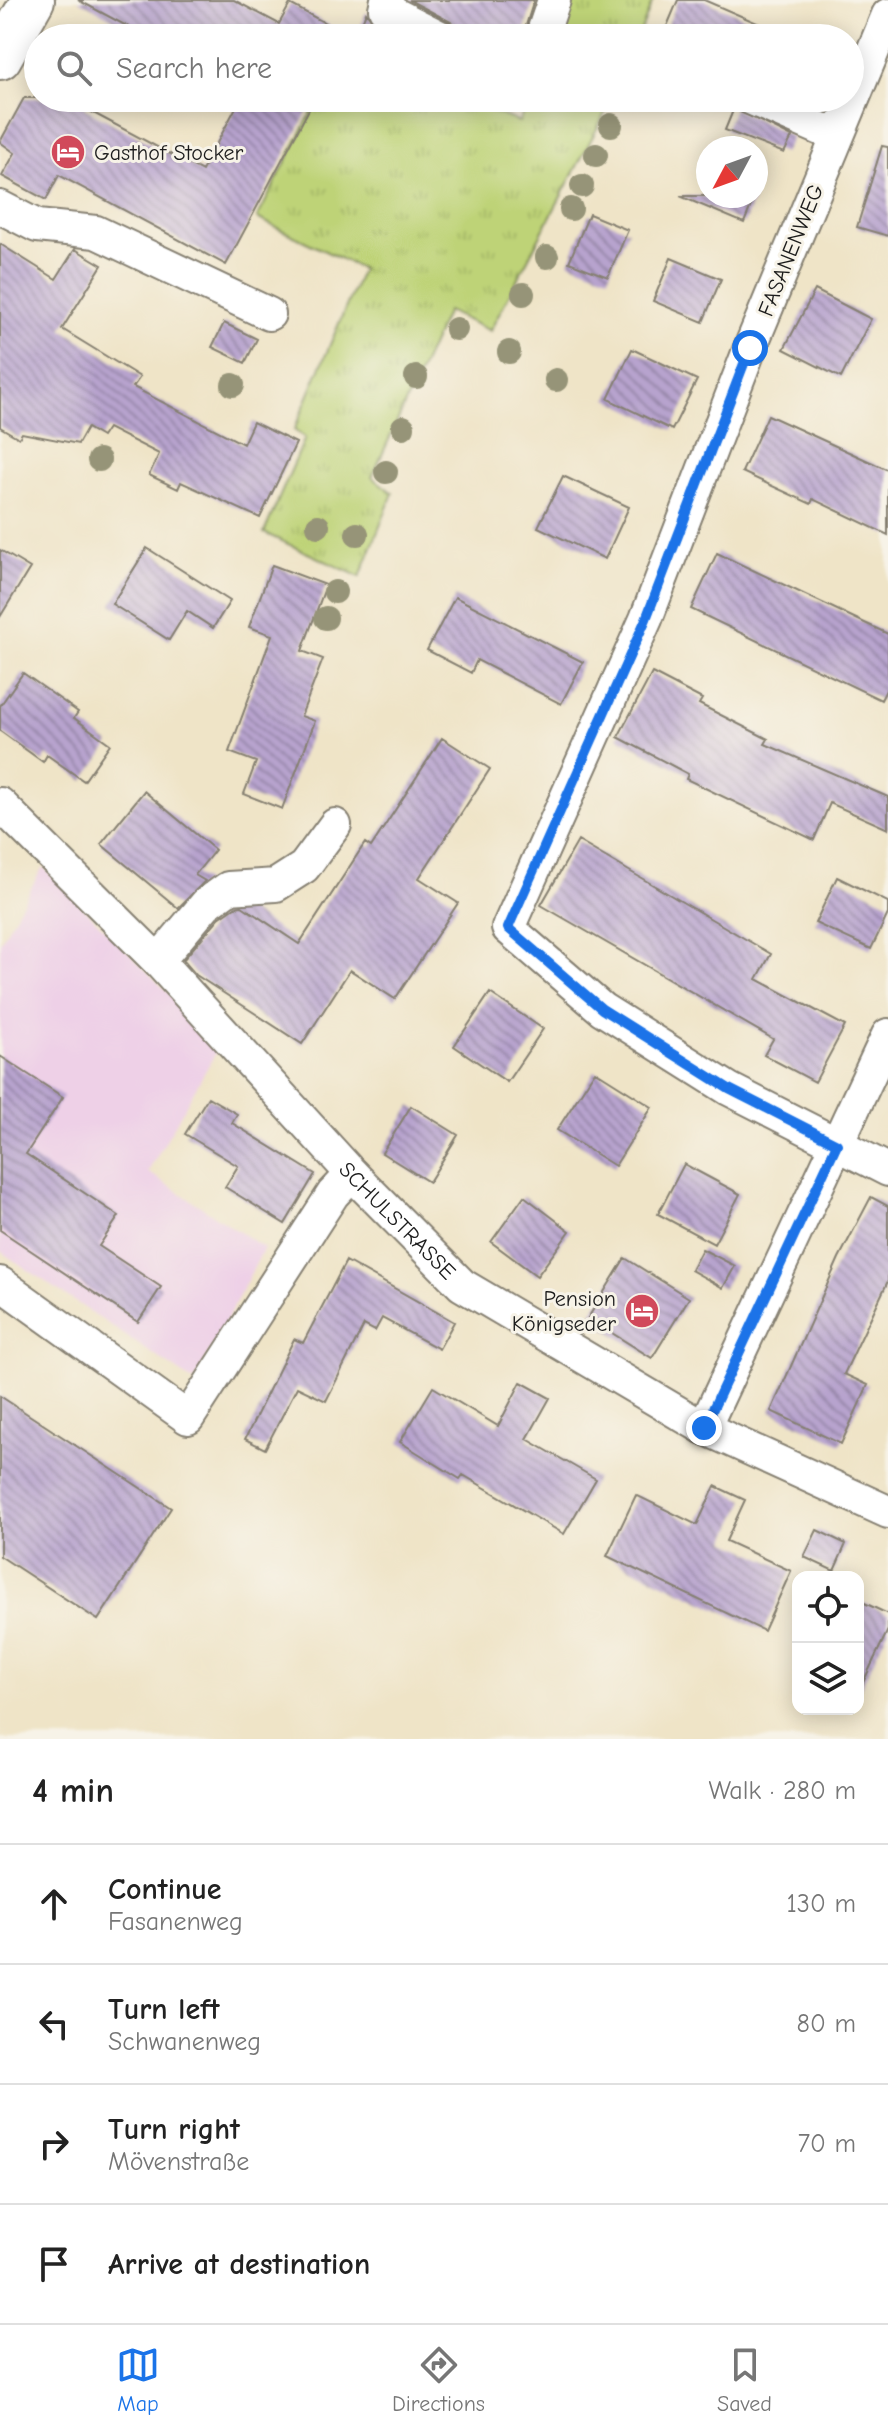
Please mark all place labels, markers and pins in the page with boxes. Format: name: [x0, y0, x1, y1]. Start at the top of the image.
hotel icon: Gasthof Stocker: [49, 133, 87, 171]
place label: Gasthof Stocker: [94, 140, 244, 166]
place label: Pension Königseder: [512, 1286, 616, 1337]
hotel icon: Pension Königseder: [623, 1292, 661, 1330]

